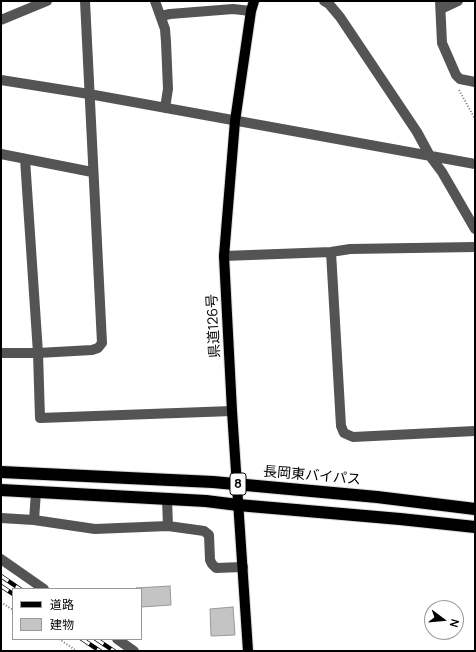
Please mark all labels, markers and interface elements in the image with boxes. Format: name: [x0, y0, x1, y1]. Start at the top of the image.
street label: 県道126号: [204, 294, 224, 358]
street label: 長岡東バイパス: [262, 463, 362, 489]
road number: 8: [230, 473, 246, 495]
legend: [12, 588, 142, 640]
text: 道路: [50, 596, 74, 613]
north arrow: [424, 600, 464, 640]
text: 建物: [50, 616, 74, 633]
text: N: [447, 617, 463, 629]

